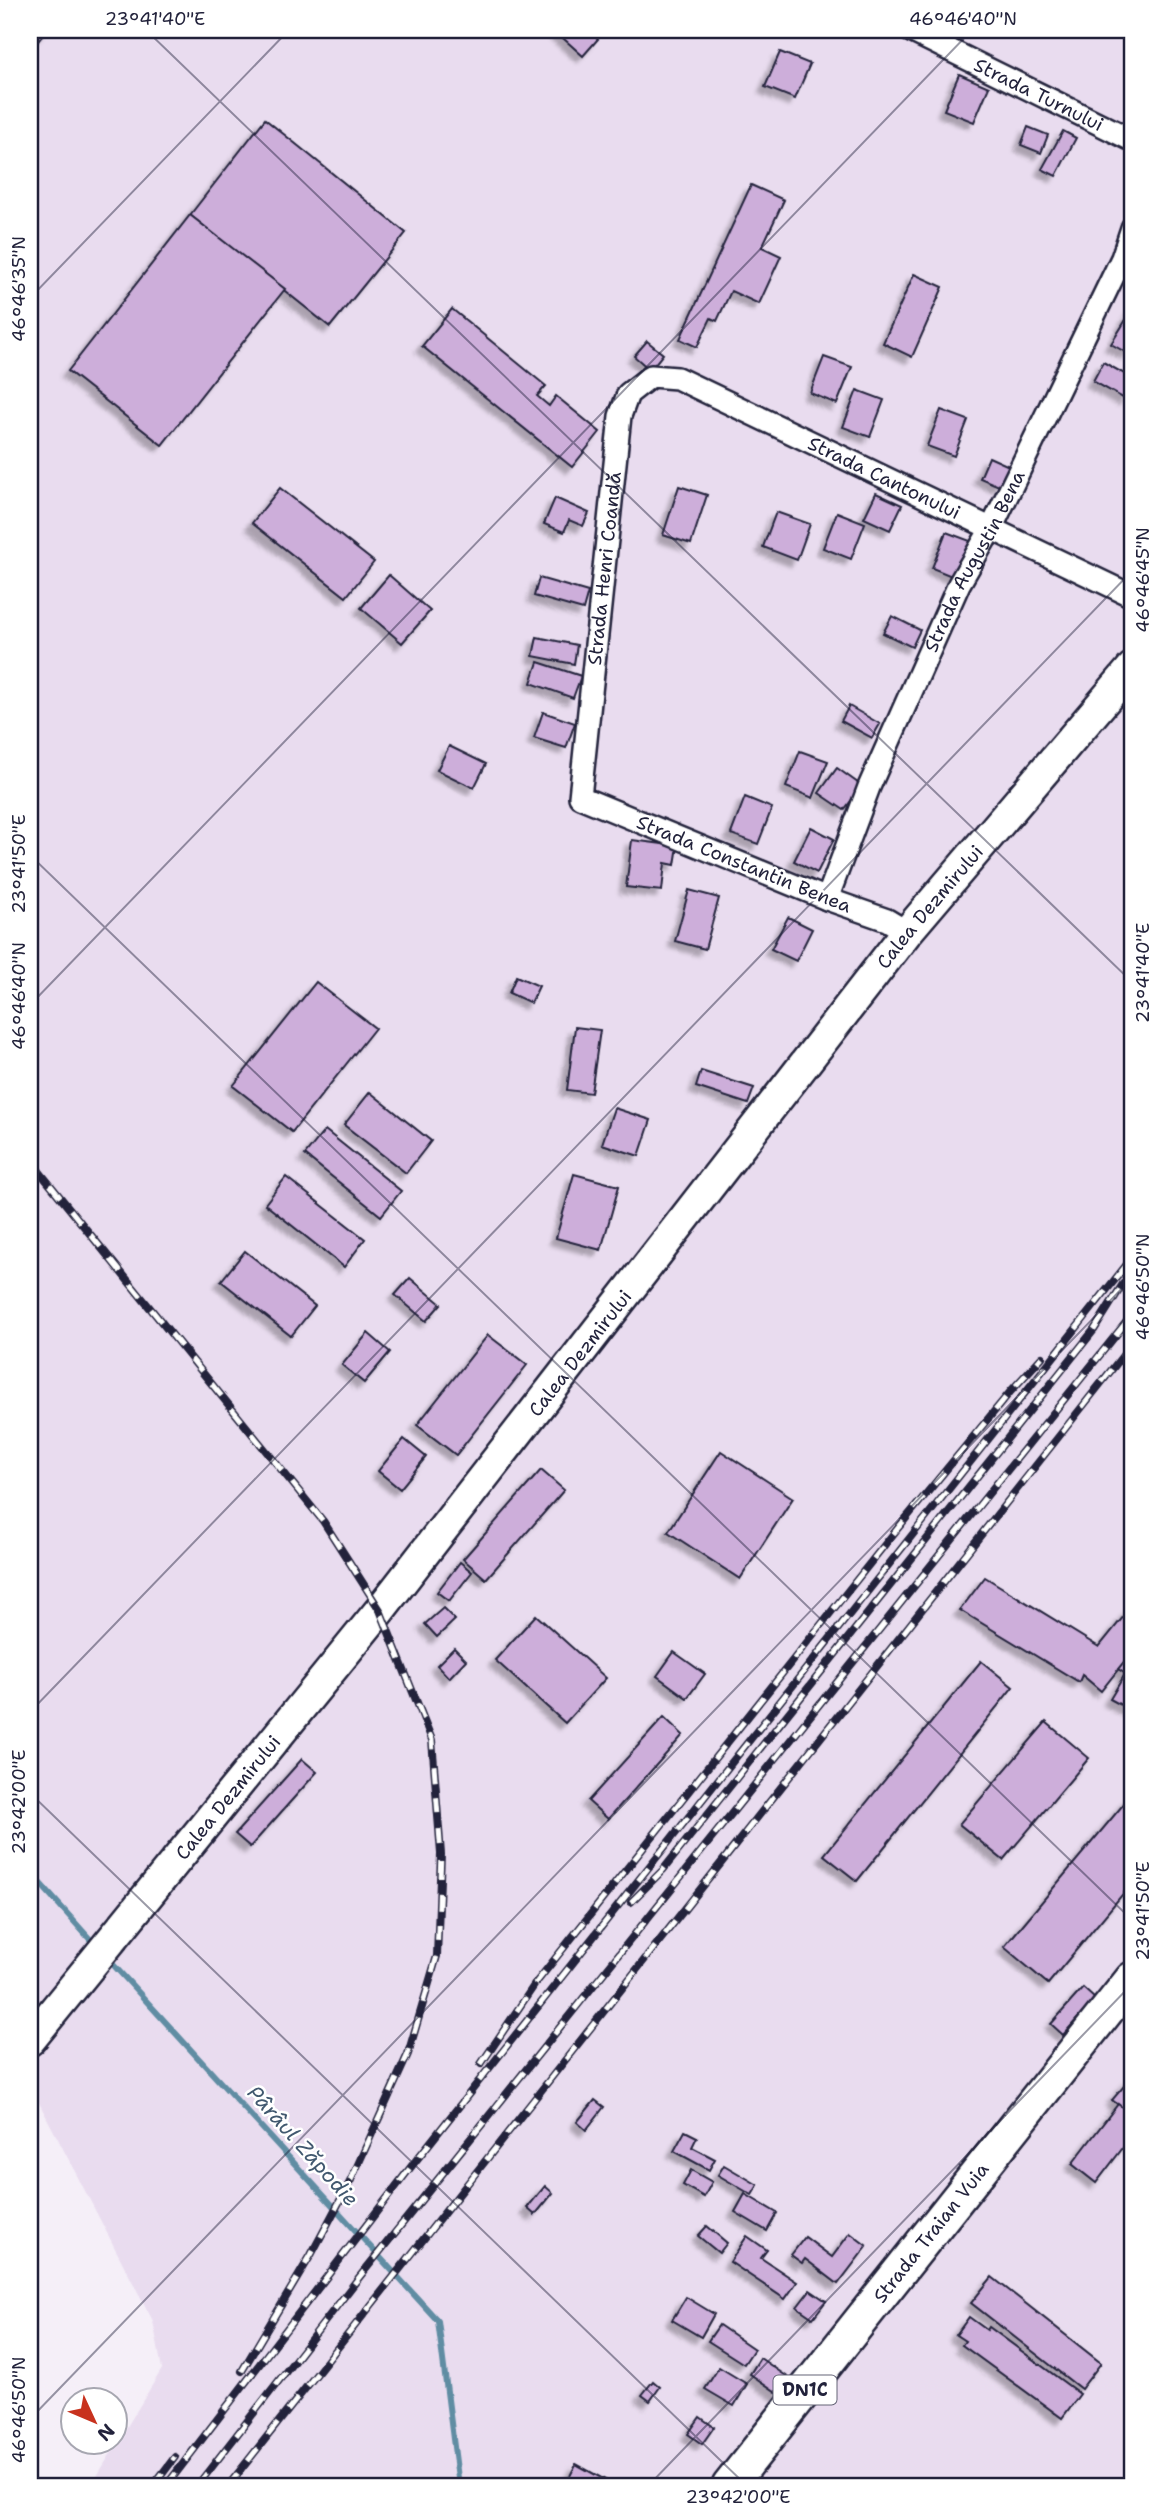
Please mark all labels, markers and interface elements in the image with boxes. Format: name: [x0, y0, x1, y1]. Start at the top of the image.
text: 23°41'40"E: [105, 7, 205, 31]
text: 46°46'40"N: [909, 7, 1017, 31]
street label: Strada Turnului: [970, 52, 1108, 137]
text: 46°46'35"N: [7, 236, 31, 342]
street label: Strada Cantonului: [804, 430, 965, 525]
street label: Strada Augustin Bena: [918, 466, 1030, 656]
street label: Strada Henri Coandă: [581, 470, 627, 666]
text: 46°46'45"N: [1131, 527, 1155, 633]
street label: Strada Constantin Benea: [633, 809, 855, 919]
text: 23°41'50"E: [7, 814, 31, 914]
street label: Calea Dezmirului: [871, 840, 988, 974]
text: 23°41'40"E: [1131, 923, 1155, 1023]
text: 46°46'40"N: [7, 942, 31, 1050]
text: 46°46'50"N: [1131, 1234, 1155, 1340]
street label: Calea Dezmirului: [523, 1285, 637, 1421]
street label: Calea Dezmirului: [169, 1730, 286, 1865]
text: 23°42'00"E: [7, 1749, 31, 1855]
text: 23°41'50"E: [1131, 1861, 1155, 1961]
water label: Pârâul Zăpodie: [241, 2079, 365, 2213]
street label: Strada Traian Vuia: [867, 2157, 994, 2308]
text: 46°46'50"N: [7, 2357, 31, 2463]
road number: DN1C: [774, 2376, 836, 2404]
north arrow: [60, 2386, 130, 2456]
text: N: [92, 2418, 120, 2447]
text: 23°42'00"E: [685, 2485, 791, 2509]

